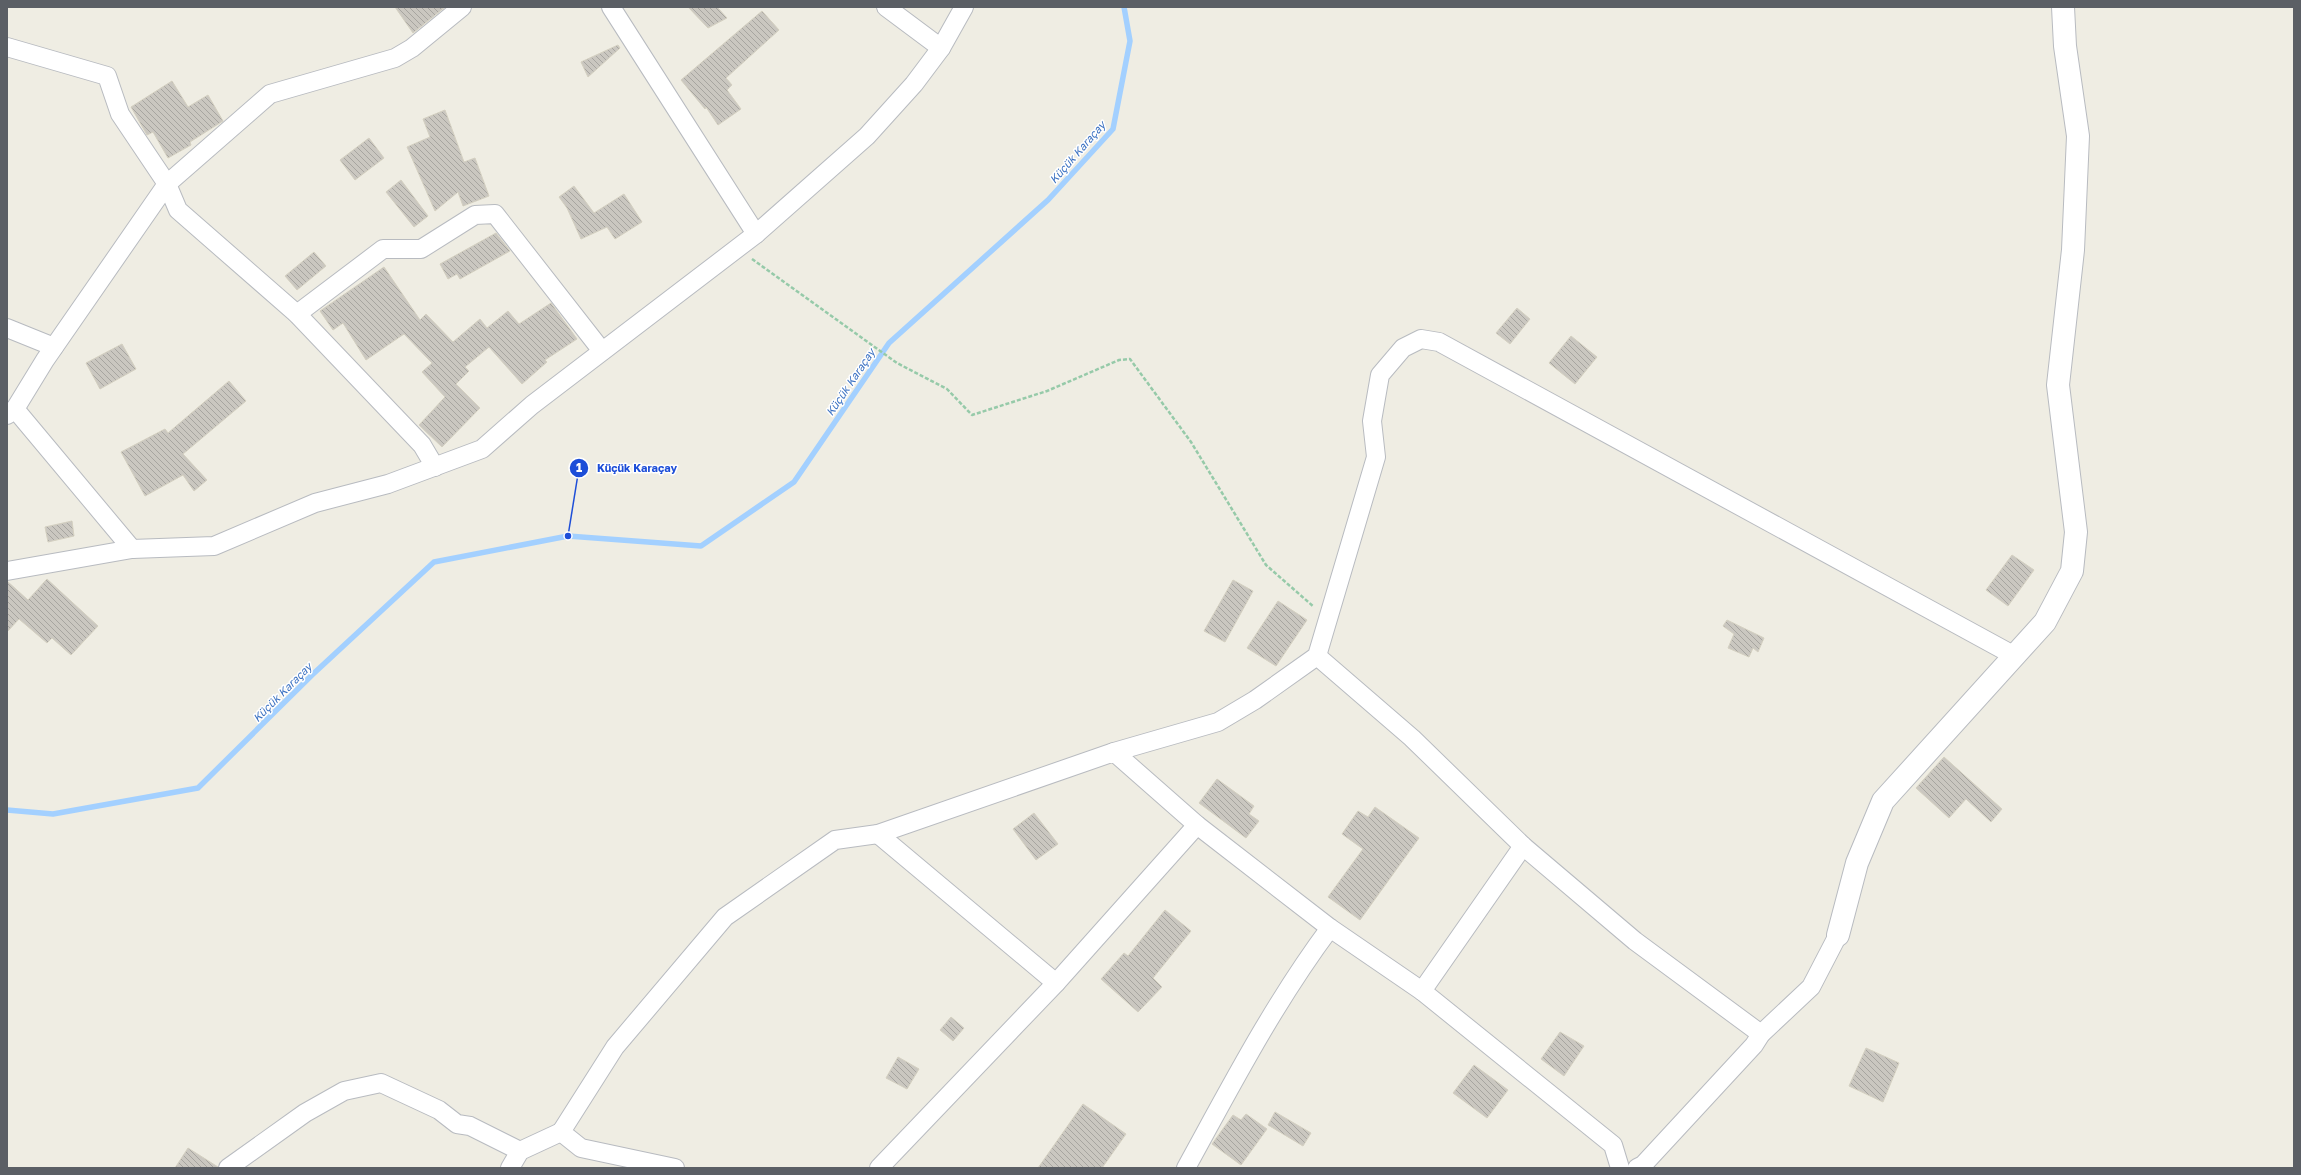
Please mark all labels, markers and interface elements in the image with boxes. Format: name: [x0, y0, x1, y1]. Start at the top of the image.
water label: Küçük Karaçay: [1047, 117, 1109, 186]
water label: Küçük Karaçay: [823, 345, 879, 418]
callout: Küçük Karaçay: [569, 456, 685, 479]
text: 1: [576, 460, 582, 475]
text: Küçük Karaçay: [597, 461, 678, 474]
water label: Küçük Karaçay: [250, 659, 316, 725]

